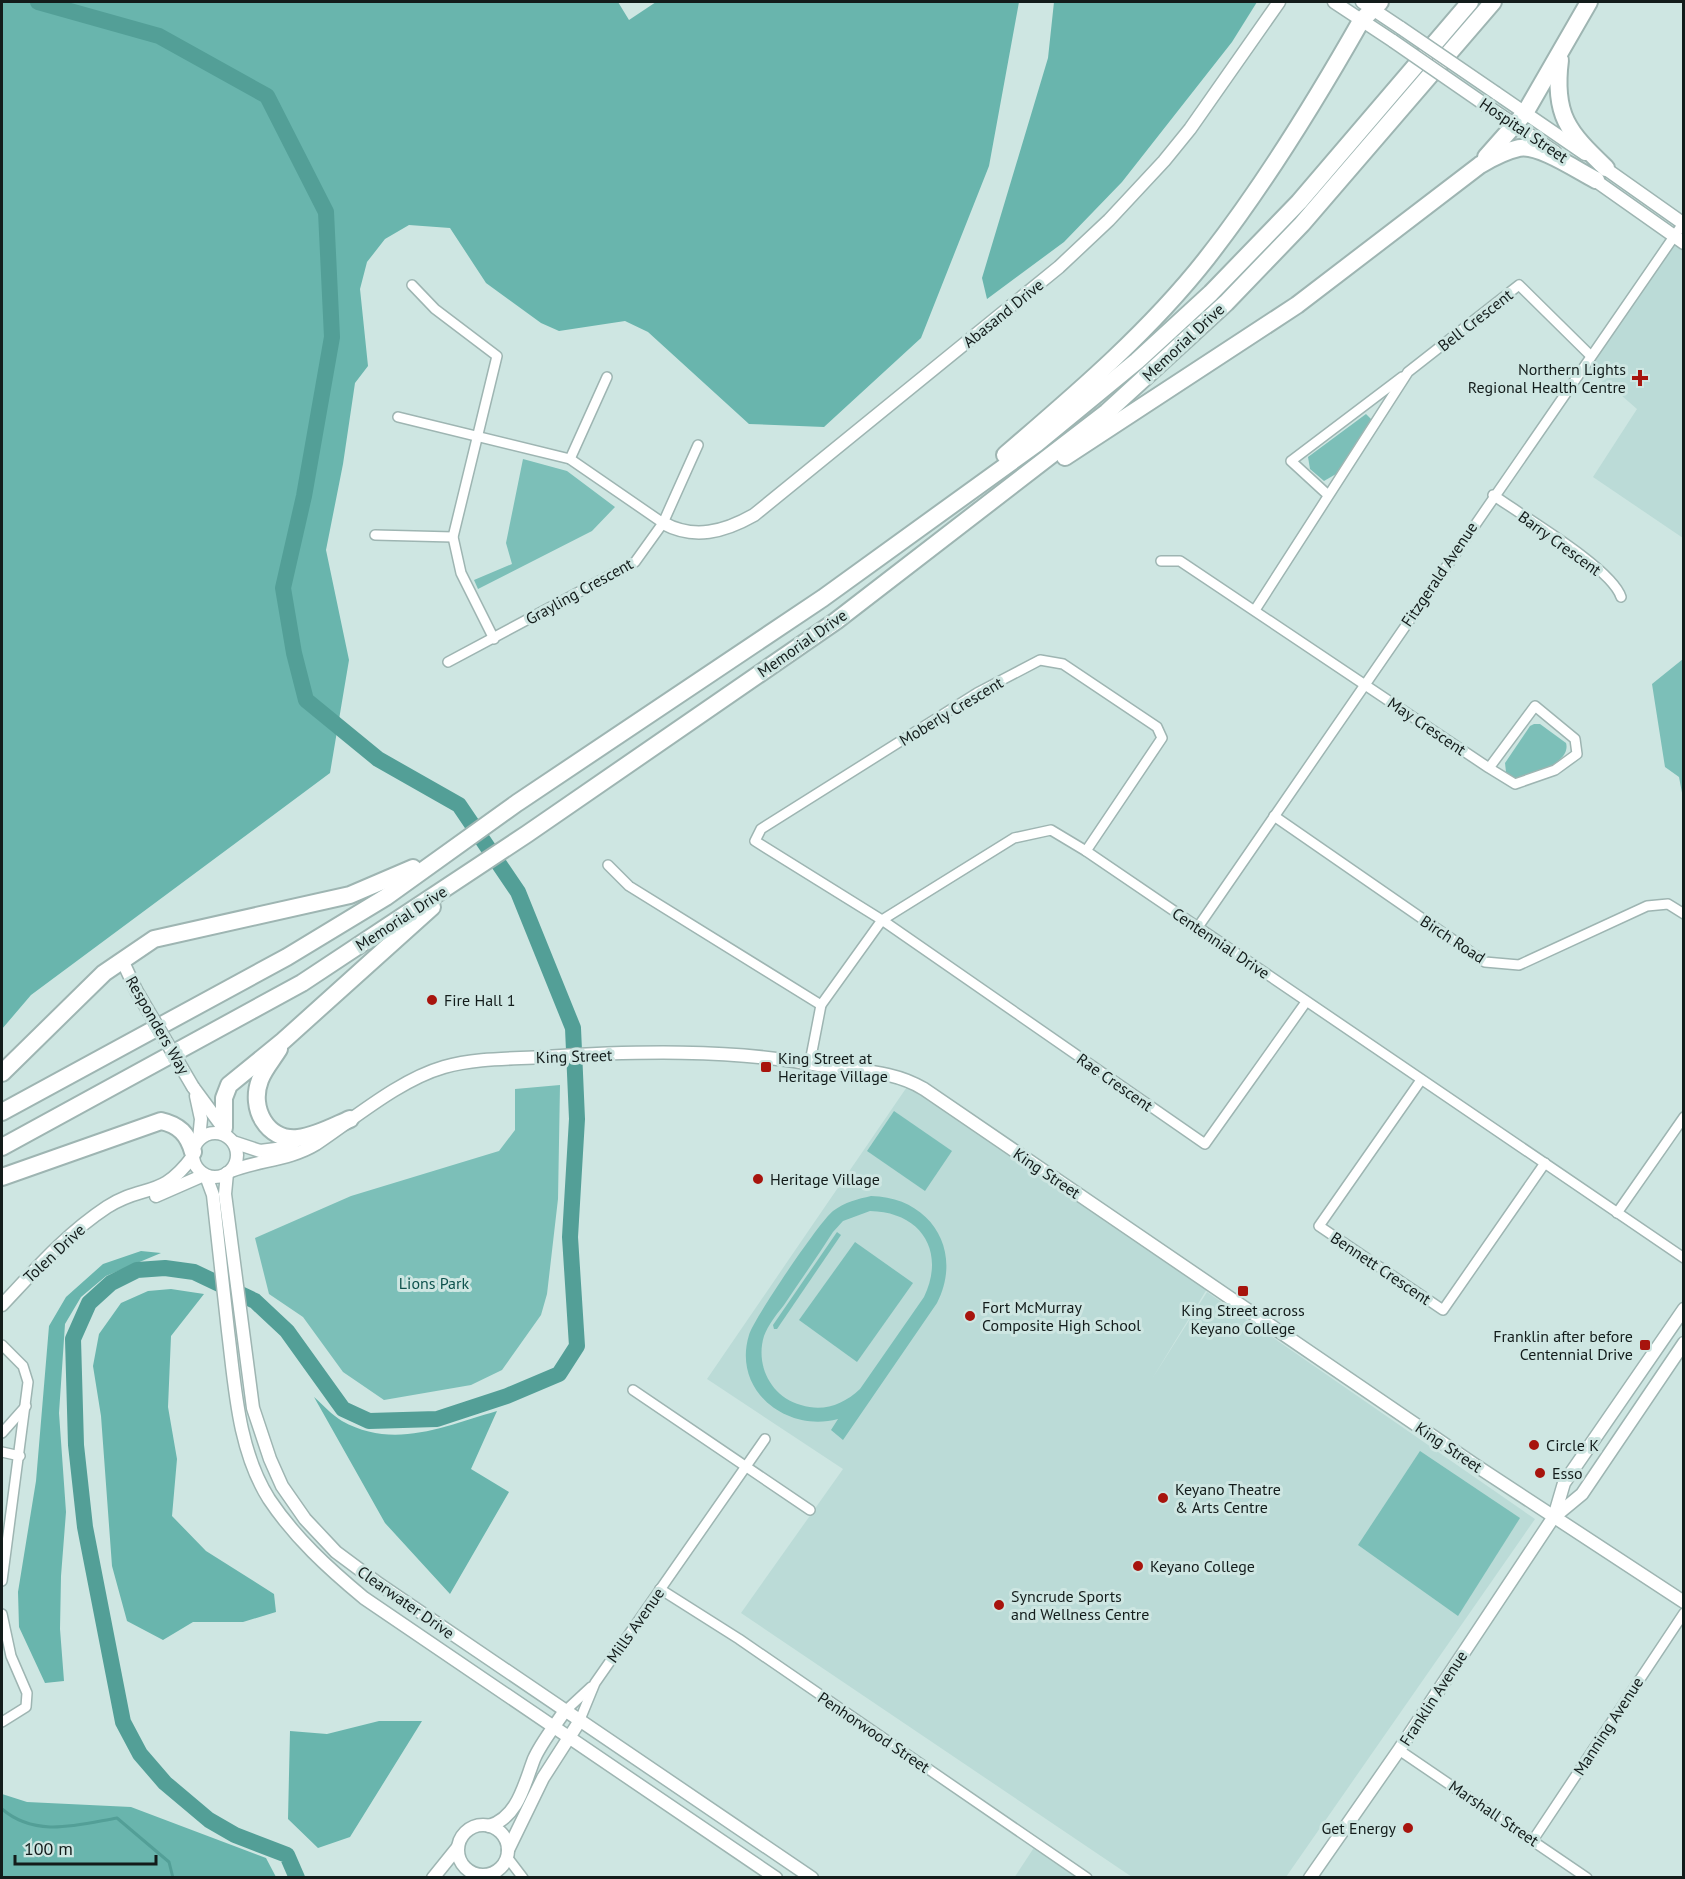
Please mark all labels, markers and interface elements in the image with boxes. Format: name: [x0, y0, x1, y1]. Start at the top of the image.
street label: Hospital Street: [1476, 93, 1572, 167]
street label: Abasand Drive: [959, 274, 1047, 352]
street label: Bell Crescent: [1434, 284, 1517, 355]
street label: Memorial Drive: [1138, 299, 1228, 385]
place label: Northern Lights Regional Health Centre: [1468, 359, 1626, 397]
marker: Northern Lights Regional Health Centre: [1631, 369, 1649, 387]
street label: Barry Crescent: [1515, 506, 1606, 580]
street label: Fitzgerald Avenue: [1397, 518, 1481, 630]
street label: Grayling Crescent: [522, 553, 637, 629]
street label: Memorial Drive: [753, 605, 851, 681]
street label: Moberly Crescent: [895, 672, 1007, 750]
street label: May Crescent: [1384, 693, 1470, 760]
street label: Memorial Drive: [352, 881, 450, 955]
street label: Centennial Drive: [1168, 903, 1274, 983]
street label: Birch Road: [1417, 911, 1489, 967]
street label: Responders Way: [122, 972, 195, 1078]
place label: Fire Hall 1: [444, 990, 515, 1010]
marker: Fire Hall 1: [425, 993, 439, 1007]
street label: King Street: [535, 1045, 613, 1067]
place label: King Street at Heritage Village: [778, 1048, 888, 1086]
street label: Rae Crescent: [1073, 1049, 1157, 1116]
marker: King Street at Heritage Village: [759, 1060, 773, 1074]
street label: King Street: [1010, 1143, 1085, 1203]
place label: Heritage Village: [770, 1169, 880, 1189]
marker: Heritage Village: [751, 1172, 765, 1186]
street label: Tolen Drive: [19, 1219, 89, 1287]
street label: Bennett Crescent: [1327, 1227, 1435, 1309]
park label: Lions Park: [399, 1273, 469, 1293]
marker: King Street across Keyano College: [1236, 1284, 1250, 1298]
place label: Fort McMurray Composite High School: [982, 1297, 1141, 1335]
place label: King Street across Keyano College: [1181, 1300, 1305, 1338]
marker: Fort McMurray Composite High School: [963, 1309, 977, 1323]
place label: Franklin after before Centennial Drive: [1493, 1326, 1633, 1364]
marker: Franklin after before Centennial Drive: [1638, 1338, 1652, 1352]
street label: King Street: [1412, 1417, 1487, 1477]
place label: Circle K: [1546, 1435, 1599, 1455]
marker: Circle K: [1527, 1438, 1541, 1452]
place label: Esso: [1552, 1463, 1583, 1483]
marker: Esso: [1533, 1466, 1547, 1480]
place label: Keyano Theatre & Arts Centre: [1175, 1479, 1281, 1517]
marker: Keyano Theatre & Arts Centre: [1156, 1491, 1170, 1505]
place label: Keyano College: [1150, 1556, 1255, 1576]
marker: Keyano College: [1131, 1559, 1145, 1573]
street label: Clearwater Drive: [354, 1561, 458, 1643]
street label: Mills Avenue: [602, 1584, 668, 1666]
place label: Syncrude Sports and Wellness Centre: [1011, 1586, 1149, 1624]
marker: Syncrude Sports and Wellness Centre: [992, 1598, 1006, 1612]
street label: Franklin Avenue: [1395, 1647, 1471, 1749]
street label: Manning Avenue: [1569, 1673, 1647, 1779]
street label: Penhorwood Street: [814, 1687, 934, 1777]
street label: Marshall Street: [1445, 1776, 1543, 1851]
place label: Get Energy: [1321, 1818, 1397, 1838]
marker: Get Energy: [1401, 1821, 1415, 1835]
scale bar: [15, 1828, 156, 1866]
text: 100 m: [24, 1837, 73, 1860]

